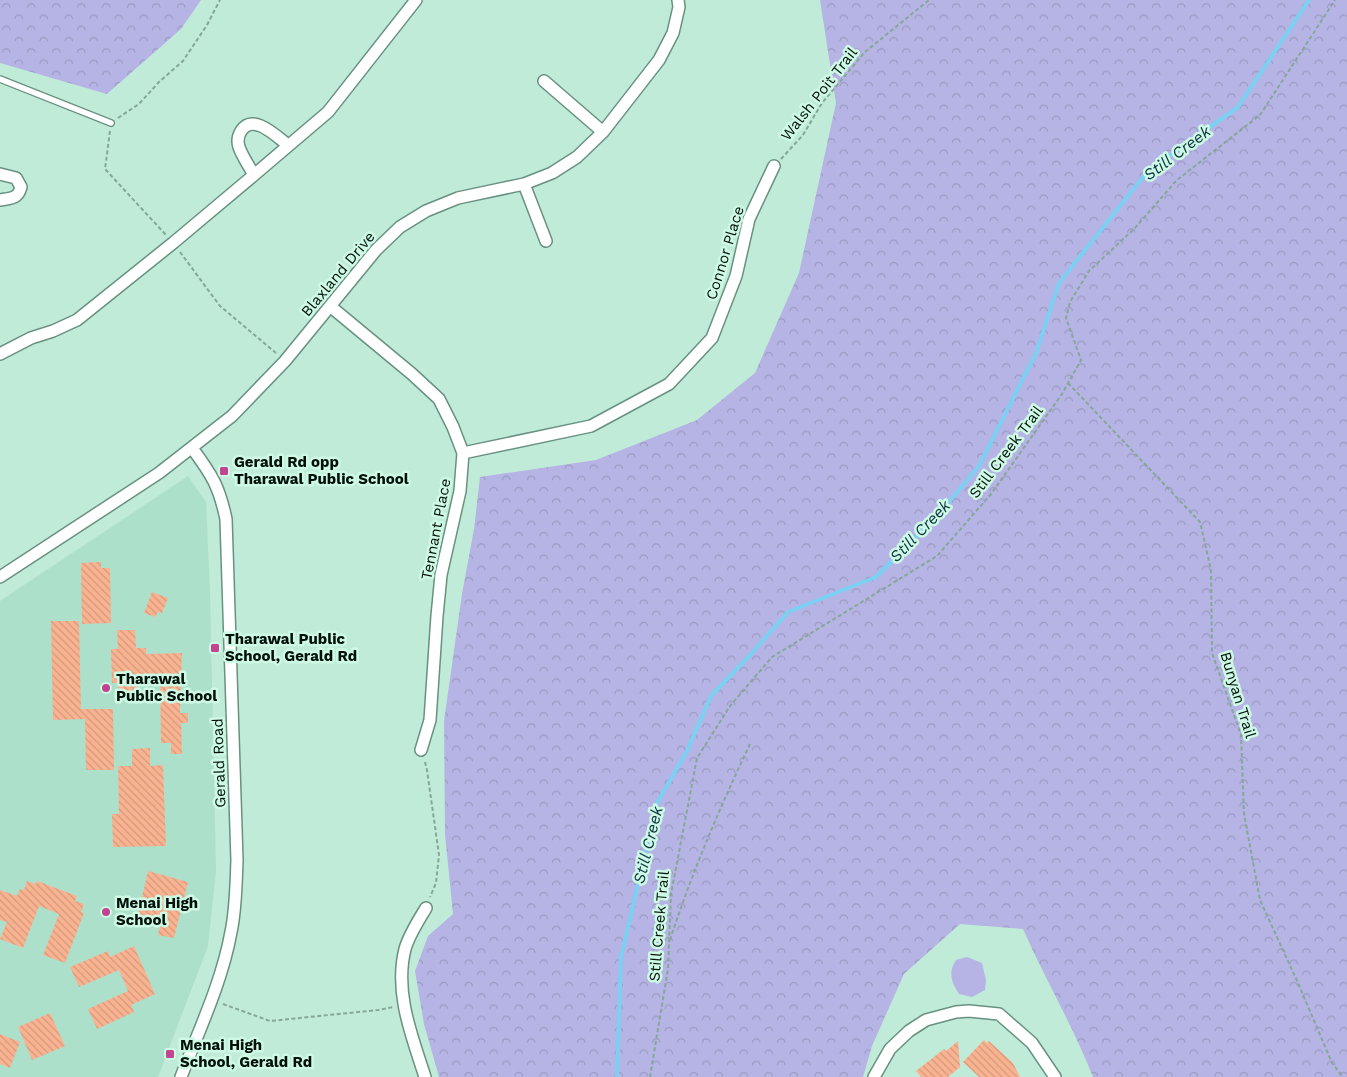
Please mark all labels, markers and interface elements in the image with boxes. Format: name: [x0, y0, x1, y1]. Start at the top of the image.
street label: Walsh Poit Trail: [777, 44, 861, 144]
water label: Still Creek: [1140, 121, 1215, 184]
street label: Connor Place: [702, 204, 748, 302]
street label: Blaxland Drive: [297, 228, 379, 320]
street label: Still Creek Trail: [965, 402, 1047, 502]
place label: Gerald Rd opp Tharawal Public School: [234, 453, 409, 488]
marker: Gerald Rd opp Tharawal Public School: [218, 465, 230, 477]
street label: Tennant Place: [417, 477, 455, 581]
water label: Still Creek: [886, 495, 955, 566]
place label: Tharawal Public School, Gerald Rd: [225, 630, 357, 665]
marker: Tharawal Public School, Gerald Rd: [209, 642, 221, 654]
street label: Bunyan Trail: [1216, 650, 1260, 741]
place label: Tharawal Public School: [116, 670, 217, 705]
marker: Tharawal Public School: [100, 682, 112, 694]
street label: Gerald Road: [208, 718, 230, 808]
water label: Still Creek: [629, 803, 667, 886]
street label: Still Creek Trail: [645, 870, 673, 982]
place label: Menai High School: [116, 894, 198, 929]
marker: Menai High School: [100, 906, 112, 918]
place label: Menai High School, Gerald Rd: [180, 1036, 312, 1071]
marker: Menai High School, Gerald Rd: [164, 1048, 176, 1060]

